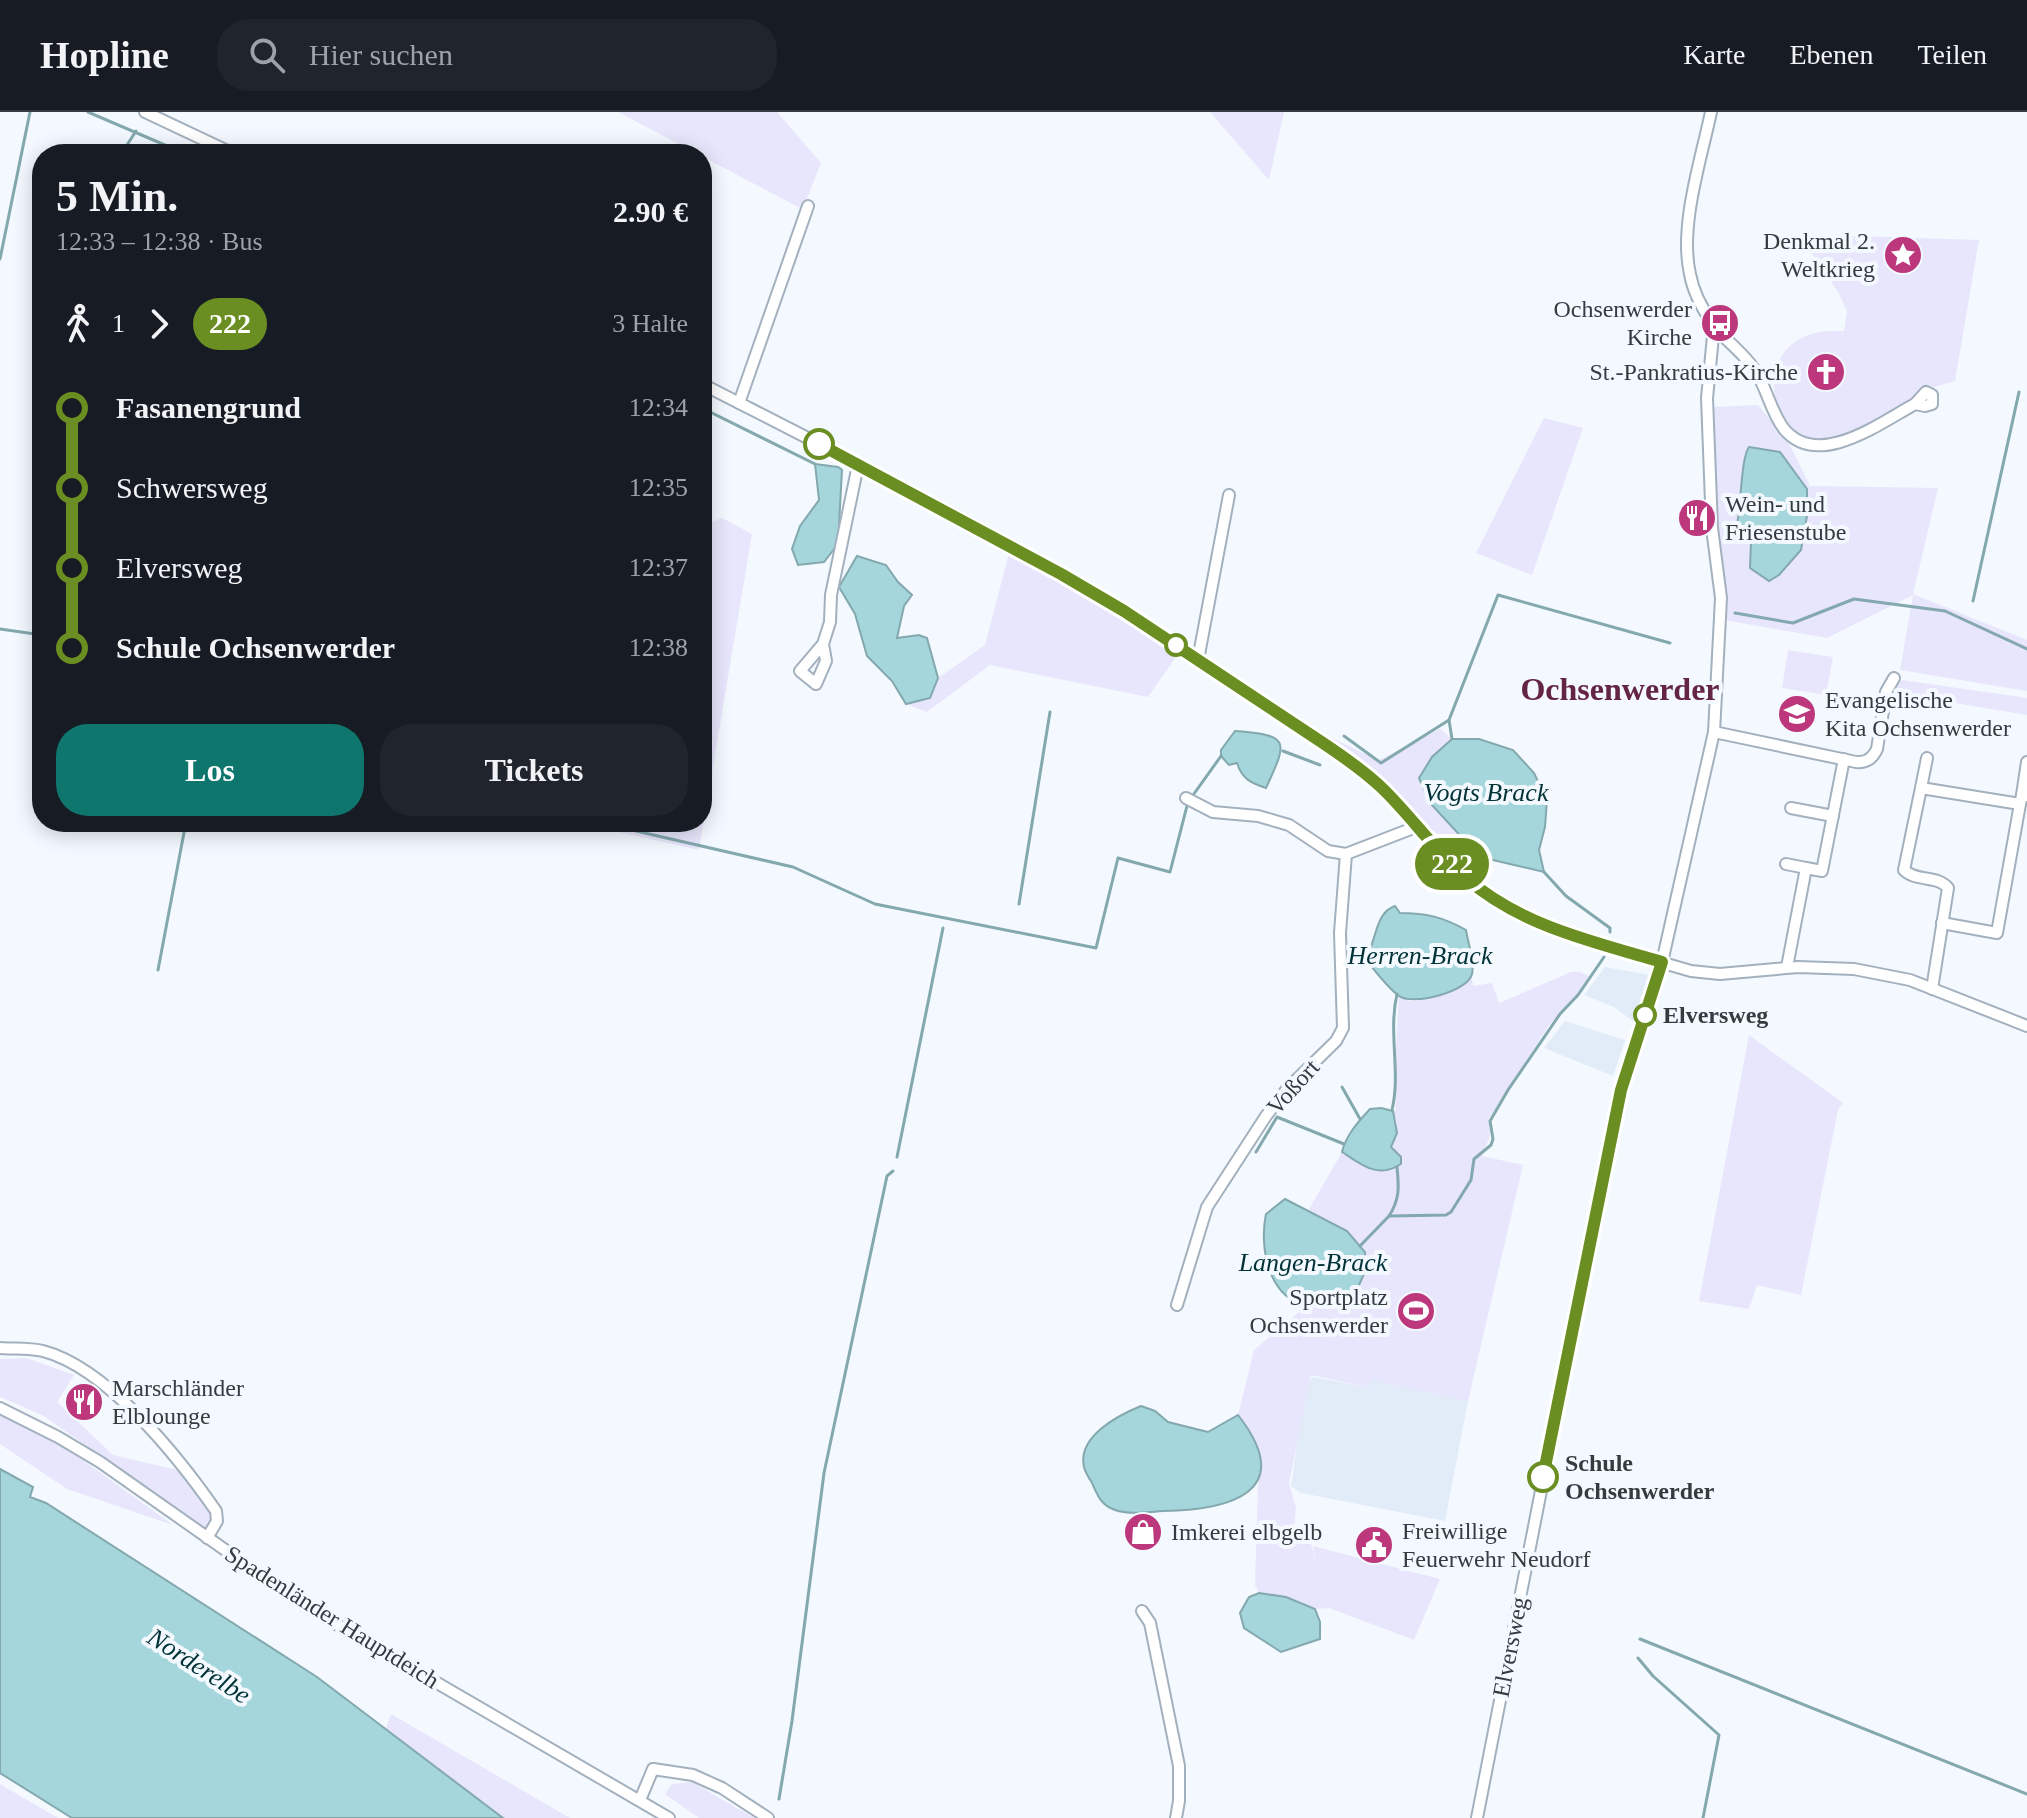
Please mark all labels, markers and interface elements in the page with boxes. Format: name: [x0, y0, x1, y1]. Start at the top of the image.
search box: [217, 19, 777, 91]
icon: search: [245, 33, 289, 77]
text: Hopline: [40, 34, 169, 76]
text: Hier suchen: [309, 38, 453, 71]
text: Karte: [1683, 39, 1745, 70]
text: Ebenen: [1789, 39, 1873, 70]
text: Teilen: [1917, 39, 1987, 70]
text: 5 Min.: [56, 172, 178, 221]
text: 2.90 €: [613, 195, 688, 228]
text: 12:33 – 12:38 · Bus: [56, 227, 263, 256]
place label: Denkmal 2. Weltkrieg: [1763, 228, 1875, 282]
place icon: Denkmal 2. Weltkrieg: [1882, 234, 1924, 276]
place label: Ochsenwerder Kirche: [1553, 296, 1692, 350]
icon: walk: [56, 302, 100, 346]
icon: forward: [137, 302, 181, 346]
bus stop icon: Ochsenwerder Kirche: [1699, 302, 1741, 344]
text: 222: [209, 308, 251, 339]
text: 1: [112, 309, 125, 338]
text: 3 Halte: [612, 309, 688, 338]
church icon: St.-Pankratius-Kirche: [1805, 351, 1847, 393]
place label: St.-Pankratius-Kirche: [1589, 359, 1798, 385]
text: Fasanengrund: [116, 391, 301, 424]
text: 12:34: [629, 393, 688, 422]
unlabelled marker: [804, 429, 834, 459]
text: Schwersweg: [116, 471, 268, 504]
text: 12:35: [629, 473, 688, 502]
place label: Wein- und Friesenstube: [1725, 491, 1846, 545]
restaurant icon: Wein- und Friesenstube: [1676, 497, 1718, 539]
text: Elversweg: [116, 551, 243, 584]
text: 12:37: [629, 553, 688, 582]
text: Schule Ochsenwerder: [116, 631, 395, 664]
text: 12:38: [629, 633, 688, 662]
unlabelled marker: [1165, 634, 1187, 656]
district label: Ochsenwerder: [1520, 671, 1720, 707]
place label: Evangelische Kita Ochsenwerder: [1825, 687, 2011, 741]
school or university icon: Evangelische Kita Ochsenwerder: [1776, 693, 1818, 735]
button: Los: [56, 724, 364, 816]
button: Tickets: [380, 724, 688, 816]
water label: Vogts Brack: [1424, 778, 1549, 807]
line badge: 222: [1406, 838, 1498, 890]
text: 222: [1431, 848, 1473, 879]
water label: Herren-Brack: [1347, 941, 1493, 970]
place label: Elversweg: [1663, 1002, 1768, 1028]
marker: Elversweg: [1634, 1004, 1656, 1026]
street label: Voßort: [1262, 1054, 1325, 1120]
water label: Langen-Brack: [1238, 1248, 1388, 1277]
place label: Sportplatz Ochsenwerder: [1249, 1284, 1388, 1338]
sports icon: Sportplatz Ochsenwerder: [1395, 1290, 1437, 1332]
place label: Marschländer Elblounge: [112, 1375, 244, 1429]
restaurant icon: Marschländer Elblounge: [63, 1381, 105, 1423]
place label: Schule Ochsenwerder: [1565, 1450, 1715, 1504]
marker: Schule Ochsenwerder: [1528, 1462, 1558, 1492]
shop icon: Imkerei elbgelb: [1122, 1511, 1164, 1553]
place label: Freiwillige Feuerwehr Neudorf: [1402, 1518, 1591, 1572]
place label: Imkerei elbgelb: [1171, 1519, 1322, 1545]
public building icon: Freiwillige Feuerwehr Neudorf: [1353, 1524, 1395, 1566]
street label: Spadenländer Hauptdeich: [220, 1540, 444, 1694]
street label: Elversweg: [1488, 1595, 1532, 1699]
water label: Norderelbe: [141, 1622, 256, 1710]

